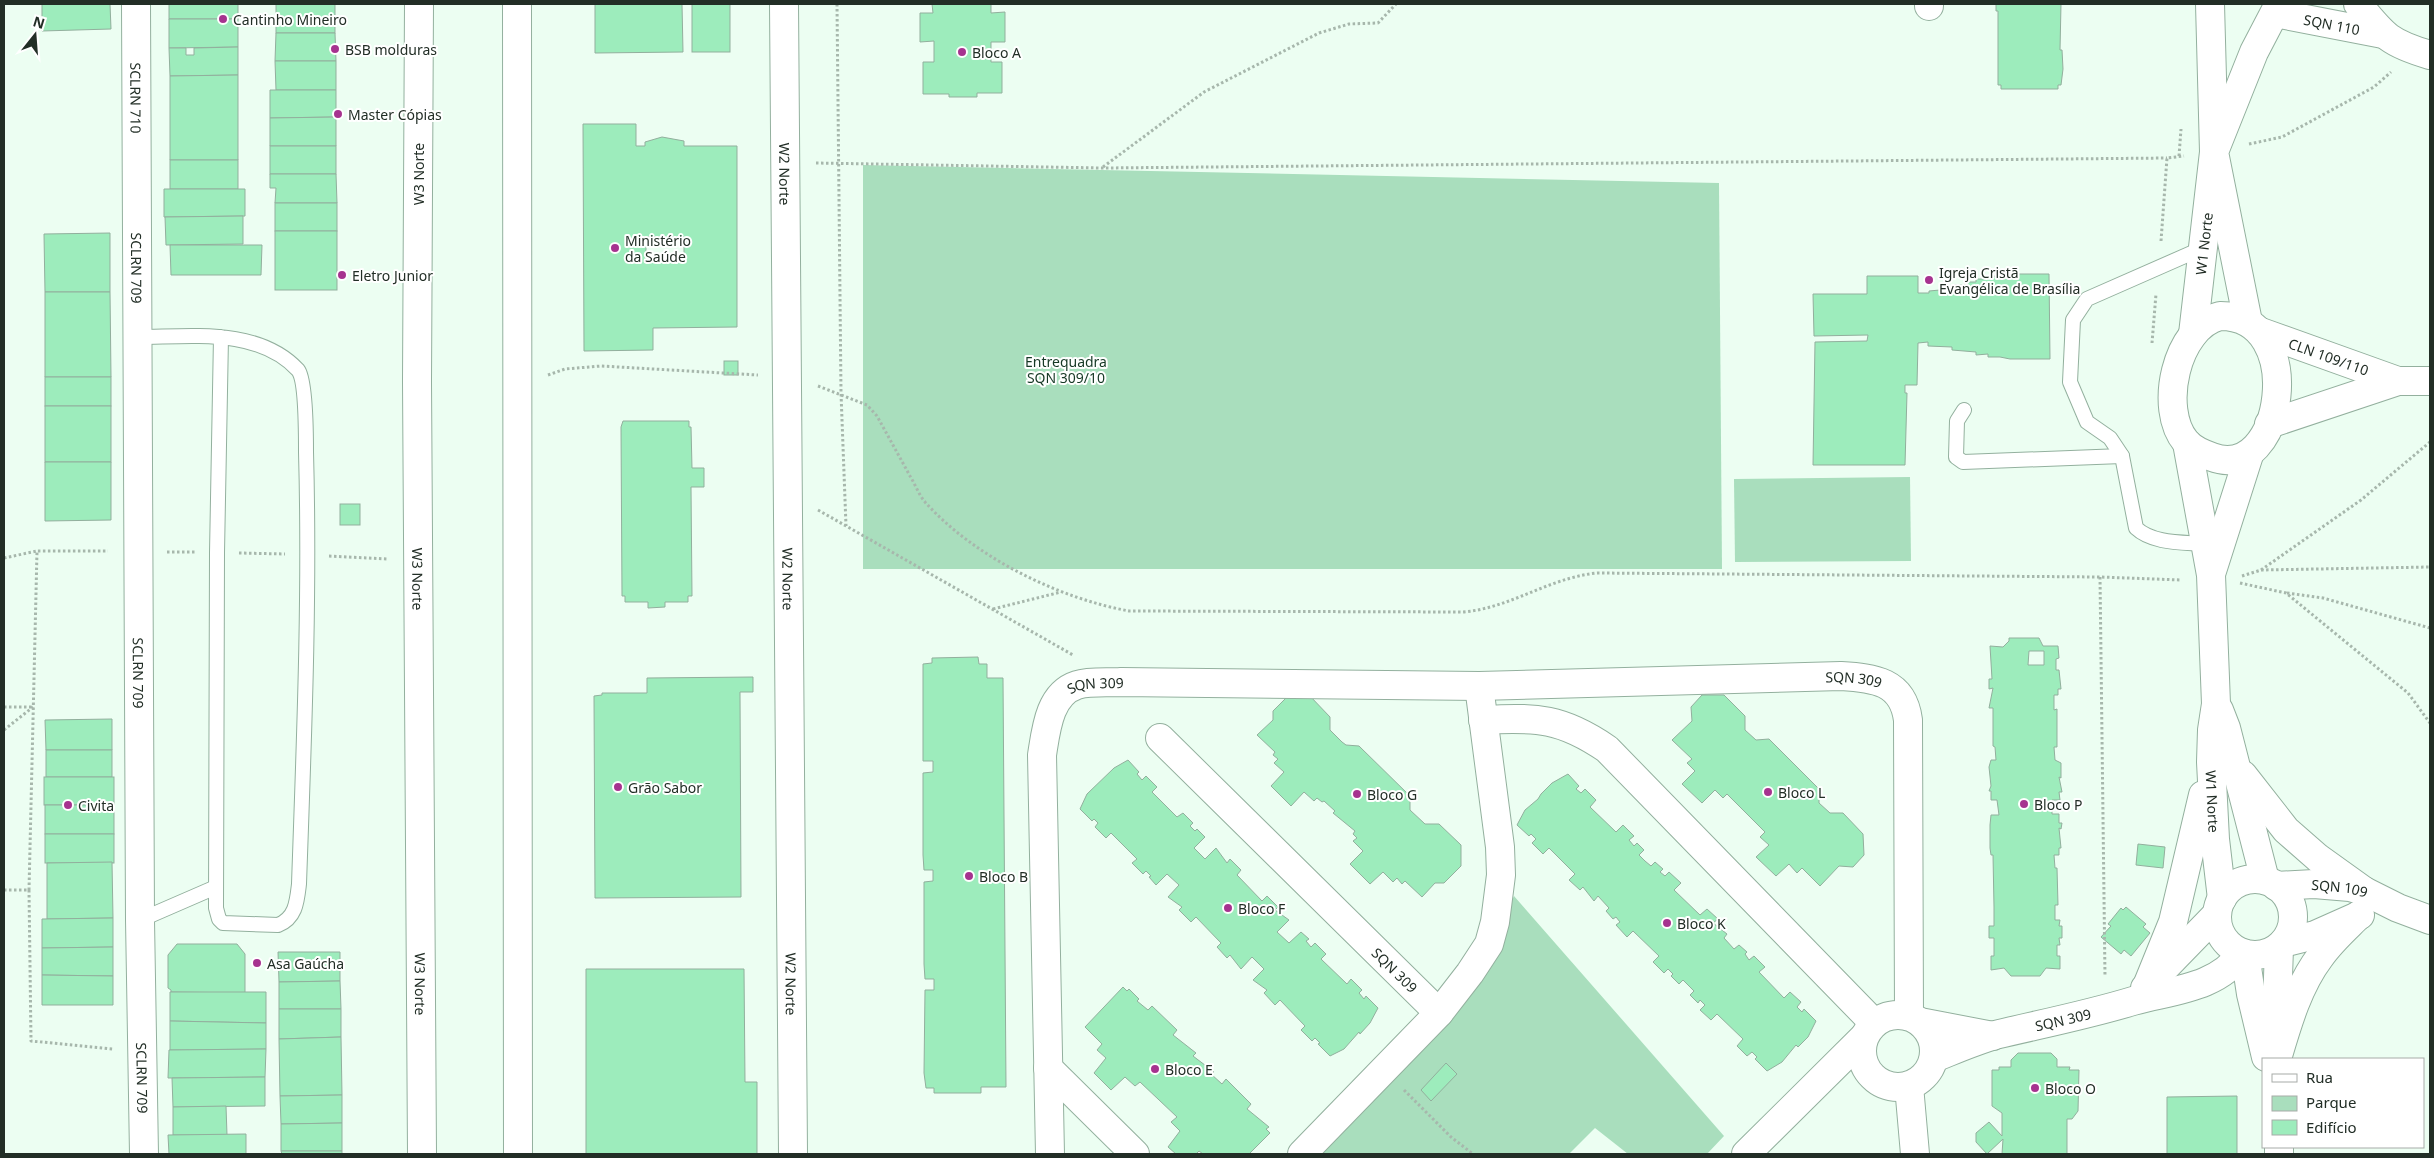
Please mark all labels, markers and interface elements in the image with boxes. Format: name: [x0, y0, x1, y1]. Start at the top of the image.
street label: SQN 110: [2302, 9, 2362, 39]
north arrow: [10, 10, 60, 60]
place label: Cantinho Mineiro: [233, 10, 347, 29]
text: N: [31, 11, 47, 33]
marker: Cantinho Mineiro: [217, 13, 229, 25]
place label: BSB molduras: [345, 40, 437, 59]
marker: BSB molduras: [329, 43, 341, 55]
place label: Bloco A: [972, 43, 1021, 62]
marker: Bloco A: [956, 46, 968, 58]
street label: SCLRN 710: [127, 62, 146, 134]
place label: Master Cópias: [348, 105, 442, 124]
marker: Master Cópias: [332, 108, 344, 120]
street label: W3 Norte: [409, 143, 428, 205]
street label: W2 Norte: [776, 143, 795, 205]
street label: W1 Norte: [2190, 211, 2216, 276]
place label: Ministério da Saúde: [625, 231, 691, 266]
street label: SCLRN 709: [127, 232, 147, 304]
marker: Ministério da Saúde: [609, 242, 621, 254]
place label: Igreja Cristã Evangélica de Brasília: [1939, 263, 2080, 298]
place label: Eletro Junior: [352, 266, 433, 285]
marker: Eletro Junior: [336, 269, 348, 281]
marker: Igreja Cristã Evangélica de Brasília: [1923, 274, 1935, 286]
street label: CLN 109/110: [2286, 333, 2371, 379]
park label: Entrequadra SQN 309/10: [1025, 352, 1107, 387]
street label: W3 Norte: [409, 548, 428, 610]
street label: W2 Norte: [779, 548, 798, 610]
street label: SCLRN 709: [129, 637, 149, 709]
street label: SQN 309: [1825, 666, 1885, 692]
street label: SQN 309: [1063, 672, 1124, 698]
street label: W1 Norte: [2202, 770, 2224, 833]
place label: Grão Sabor: [628, 778, 702, 797]
marker: Grão Sabor: [612, 781, 624, 793]
place label: Bloco L: [1778, 783, 1825, 802]
place label: Bloco G: [1367, 785, 1417, 804]
marker: Bloco L: [1762, 786, 1774, 798]
marker: Bloco G: [1351, 788, 1363, 800]
place label: Bloco P: [2034, 795, 2082, 814]
place label: Civita: [78, 796, 114, 815]
marker: Bloco P: [2018, 798, 2030, 810]
marker: Civita: [62, 799, 74, 811]
place label: Bloco B: [979, 867, 1028, 886]
marker: Bloco B: [963, 870, 975, 882]
street label: SQN 109: [2311, 874, 2370, 901]
place label: Bloco F: [1238, 899, 1285, 918]
marker: Bloco F: [1222, 902, 1234, 914]
place label: Bloco K: [1677, 914, 1726, 933]
marker: Bloco K: [1661, 917, 1673, 929]
street label: SQN 309: [1368, 943, 1422, 996]
street label: W3 Norte: [411, 953, 431, 1015]
street label: W2 Norte: [782, 953, 801, 1015]
place label: Asa Gaúcha: [267, 954, 344, 973]
marker: Asa Gaúcha: [251, 957, 263, 969]
street label: SQN 309: [2033, 1003, 2093, 1035]
street label: SCLRN 709: [133, 1042, 153, 1114]
legend: [2262, 1058, 2424, 1148]
place label: Bloco E: [1165, 1060, 1213, 1079]
marker: Bloco E: [1149, 1063, 1161, 1075]
text: Rua: [2306, 1067, 2333, 1087]
place label: Bloco O: [2045, 1079, 2096, 1098]
marker: Bloco O: [2029, 1082, 2041, 1094]
text: Parque: [2306, 1092, 2356, 1112]
text: Edifício: [2306, 1117, 2357, 1137]

